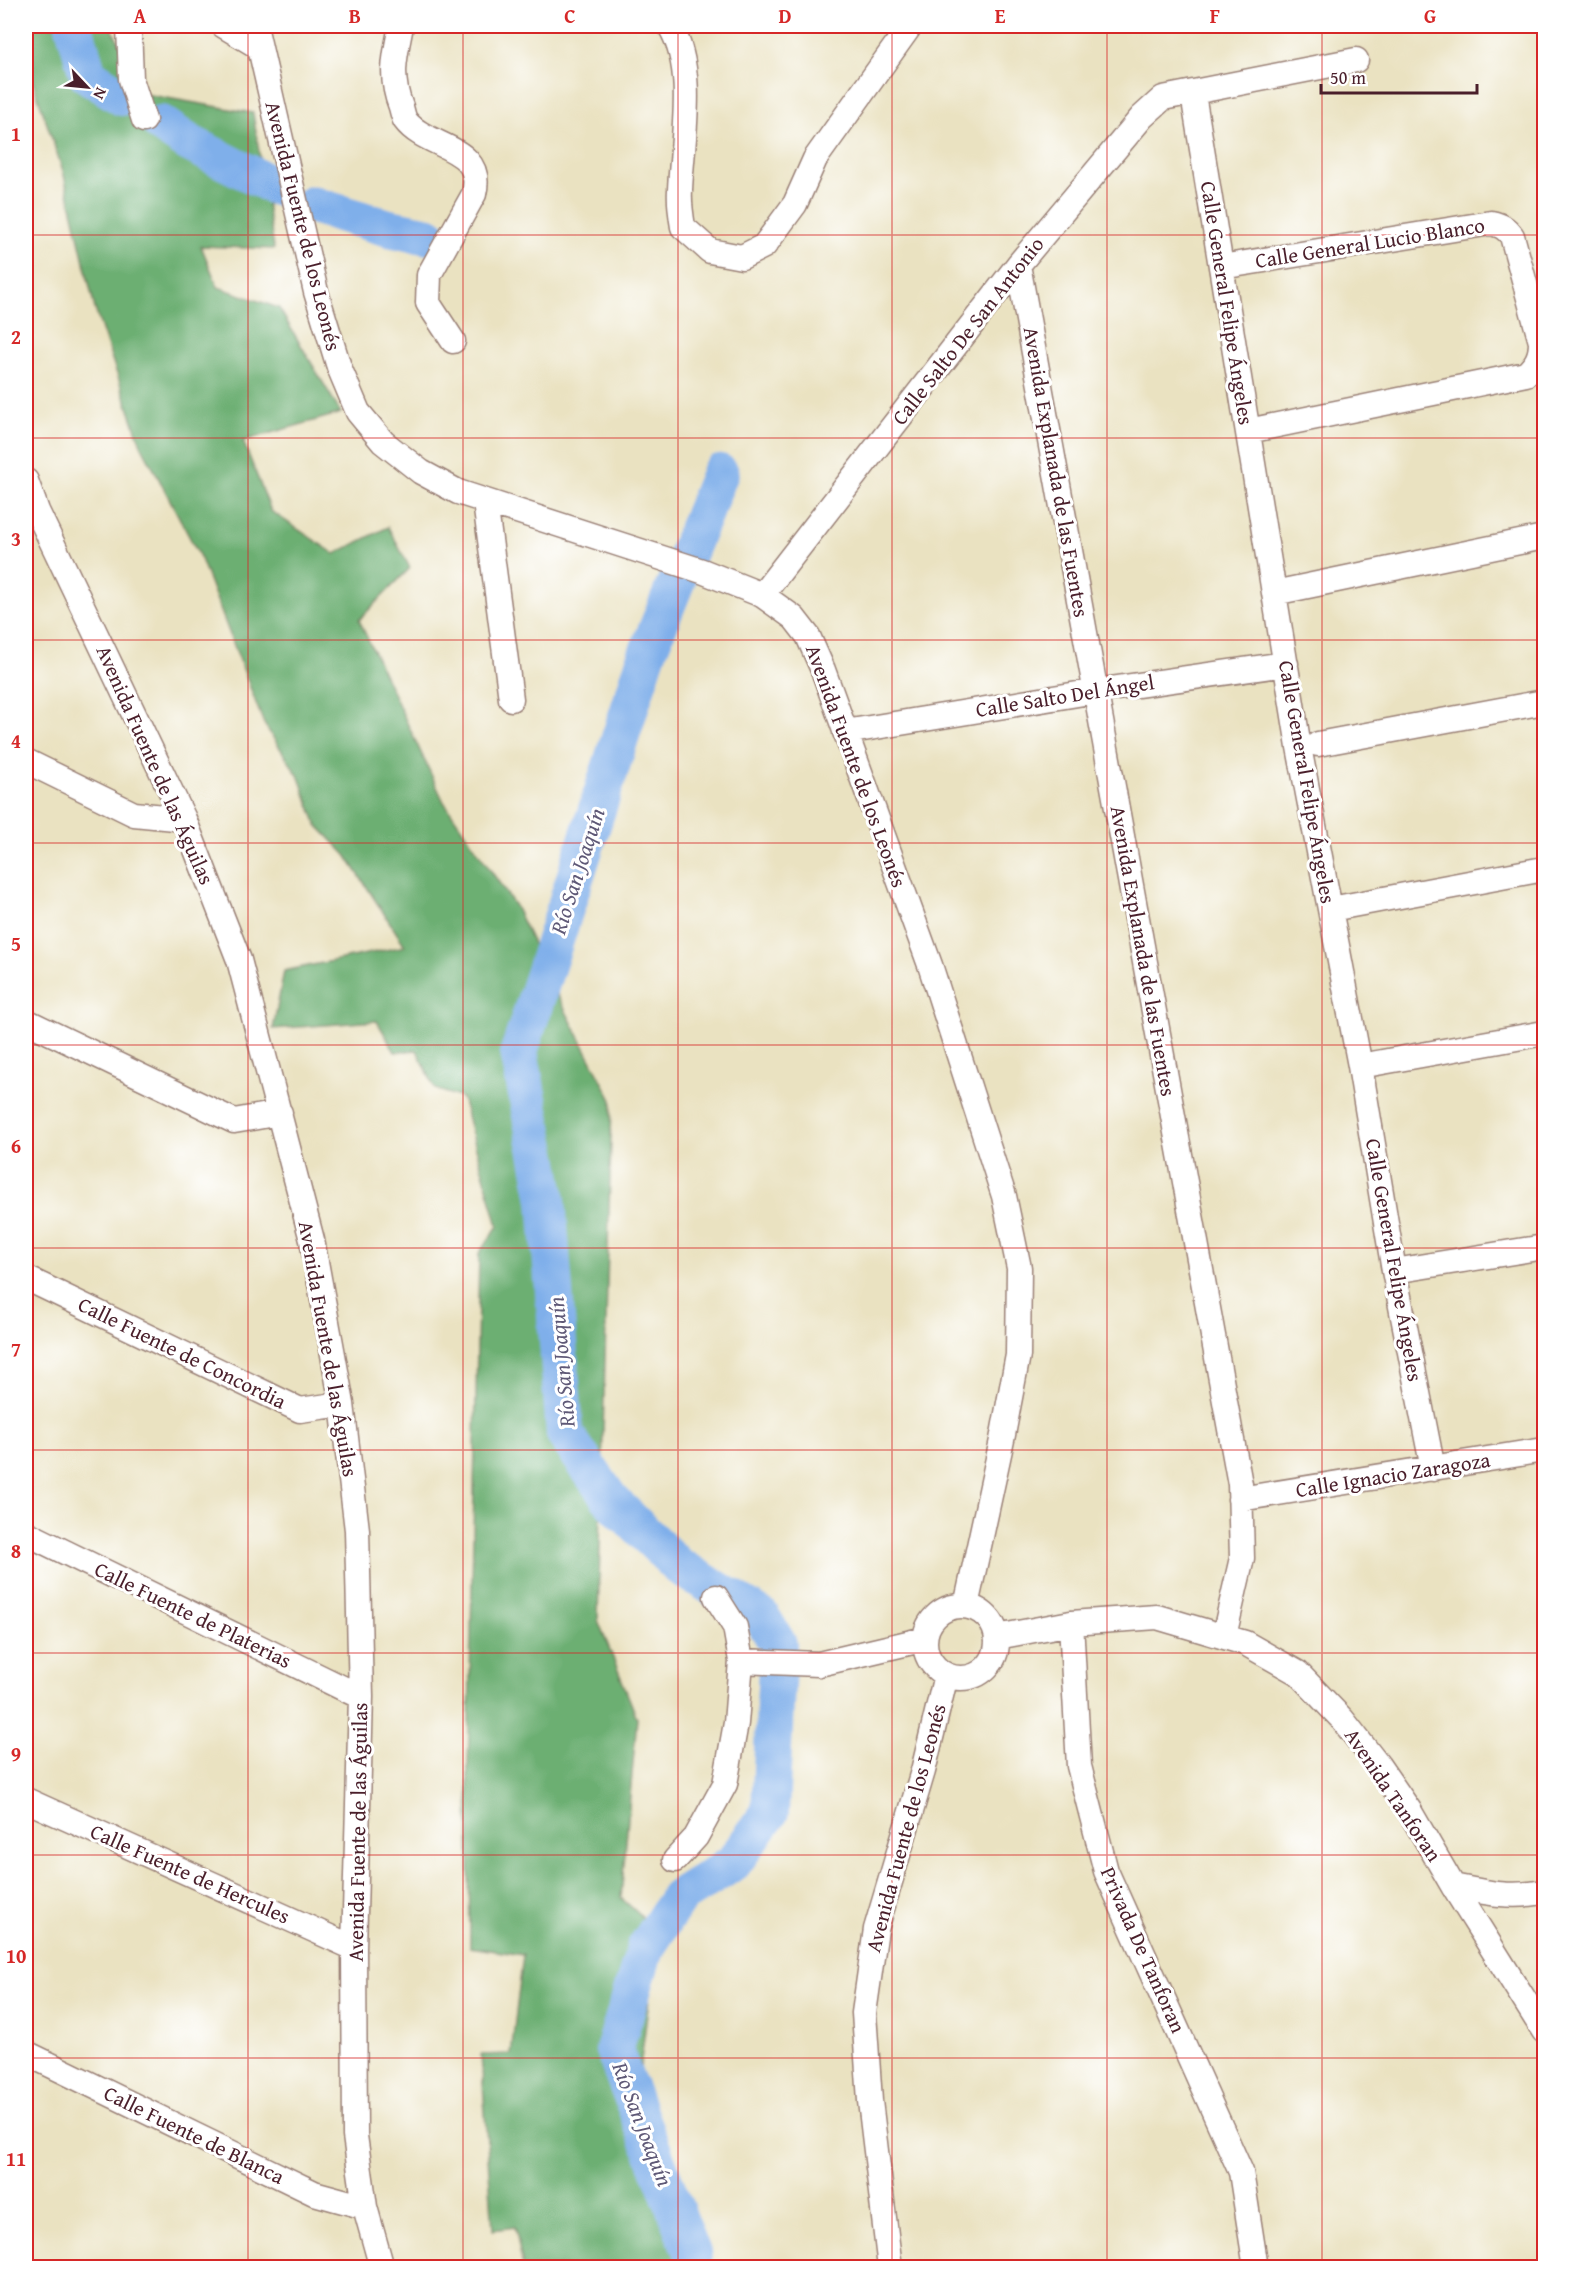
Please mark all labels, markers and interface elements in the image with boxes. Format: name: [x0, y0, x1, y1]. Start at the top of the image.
text: A: [134, 1, 147, 30]
text: B: [349, 1, 361, 30]
text: C: [564, 1, 576, 30]
text: D: [778, 1, 792, 30]
text: E: [995, 1, 1006, 30]
text: F: [1210, 1, 1220, 30]
text: G: [1424, 1, 1436, 30]
north arrow: [57, 57, 117, 117]
scale bar: [1321, 57, 1477, 95]
text: 50 m: [1330, 64, 1366, 91]
text: N: [87, 84, 114, 104]
street label: Avenida Fuente de los Leonés: [257, 98, 350, 354]
text: 1: [11, 119, 21, 148]
street label: Calle General Felipe Ángeles: [1193, 179, 1262, 427]
street label: Calle General Lucio Blanco: [1253, 209, 1487, 276]
street label: Calle Salto De San Antonio: [884, 230, 1051, 431]
text: 2: [11, 322, 21, 351]
street label: Avenida Explanada de las Fuentes: [1016, 324, 1097, 619]
text: 3: [11, 524, 21, 553]
street label: Avenida Fuente de las Águilas: [89, 640, 222, 889]
street label: Avenida Fuente de los Leonés: [798, 640, 915, 891]
street label: Calle General Felipe Ángeles: [1271, 658, 1344, 906]
street label: Calle Salto Del Ángel: [973, 666, 1156, 725]
text: 4: [11, 726, 21, 755]
street label: Avenida Explanada de las Fuentes: [1103, 803, 1184, 1098]
water label: Río San Joaquín: [541, 804, 612, 939]
text: 5: [11, 929, 21, 958]
text: 6: [11, 1131, 21, 1160]
street label: Calle General Felipe Ángeles: [1358, 1136, 1431, 1384]
street label: Avenida Fuente de las Águilas: [291, 1219, 366, 1479]
street label: Calle Fuente de Concordia: [73, 1289, 291, 1416]
water label: Río San Joaquín: [539, 1295, 583, 1430]
text: 7: [11, 1334, 21, 1363]
street label: Calle Ignacio Zaragoza: [1293, 1444, 1492, 1505]
text: 8: [11, 1536, 21, 1565]
street label: Calle Fuente de Platerias: [90, 1553, 297, 1676]
street label: Avenida Fuente de los Leonés: [857, 1700, 954, 1956]
street label: Avenida Fuente de las Águilas: [340, 1702, 375, 1962]
street label: Avenida Tanforan: [1337, 1722, 1450, 1868]
text: 9: [11, 1739, 21, 1768]
street label: Calle Fuente de Hercules: [86, 1816, 295, 1931]
street label: Privada De Tanforan: [1093, 1862, 1194, 2038]
text: 10: [6, 1941, 26, 1970]
water label: Río San Joaquín: [604, 2056, 681, 2191]
street label: Calle Fuente de Blanca: [99, 2077, 290, 2192]
text: 11: [6, 2144, 26, 2173]

